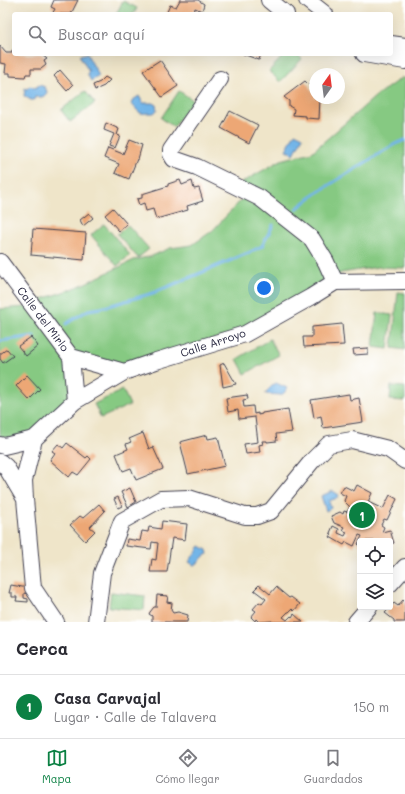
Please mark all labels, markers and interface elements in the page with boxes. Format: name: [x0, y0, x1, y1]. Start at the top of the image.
search box: [12, 12, 393, 56]
icon: search: [26, 23, 48, 45]
text: Buscar aquí: [58, 24, 145, 44]
north arrow: [309, 68, 345, 104]
your location: [254, 278, 274, 298]
street label: Calle del Mirlo: [14, 283, 73, 355]
street label: Calle Arroyo: [178, 325, 248, 360]
pin: 1: [349, 500, 375, 530]
map controls: [357, 538, 393, 610]
button: locate: [357, 538, 393, 574]
button: layers: [357, 574, 393, 610]
text: Cerca: [16, 637, 68, 659]
text: Casa Carvajal: [54, 688, 161, 708]
text: 1: [26, 698, 32, 715]
text: 150 m: [353, 698, 389, 715]
text: Lugar · Calle de Talavera: [54, 708, 217, 725]
tab: Mapa: [42, 747, 71, 786]
tab: Cómo llegar: [155, 747, 220, 786]
tab: Guardados: [304, 747, 363, 786]

